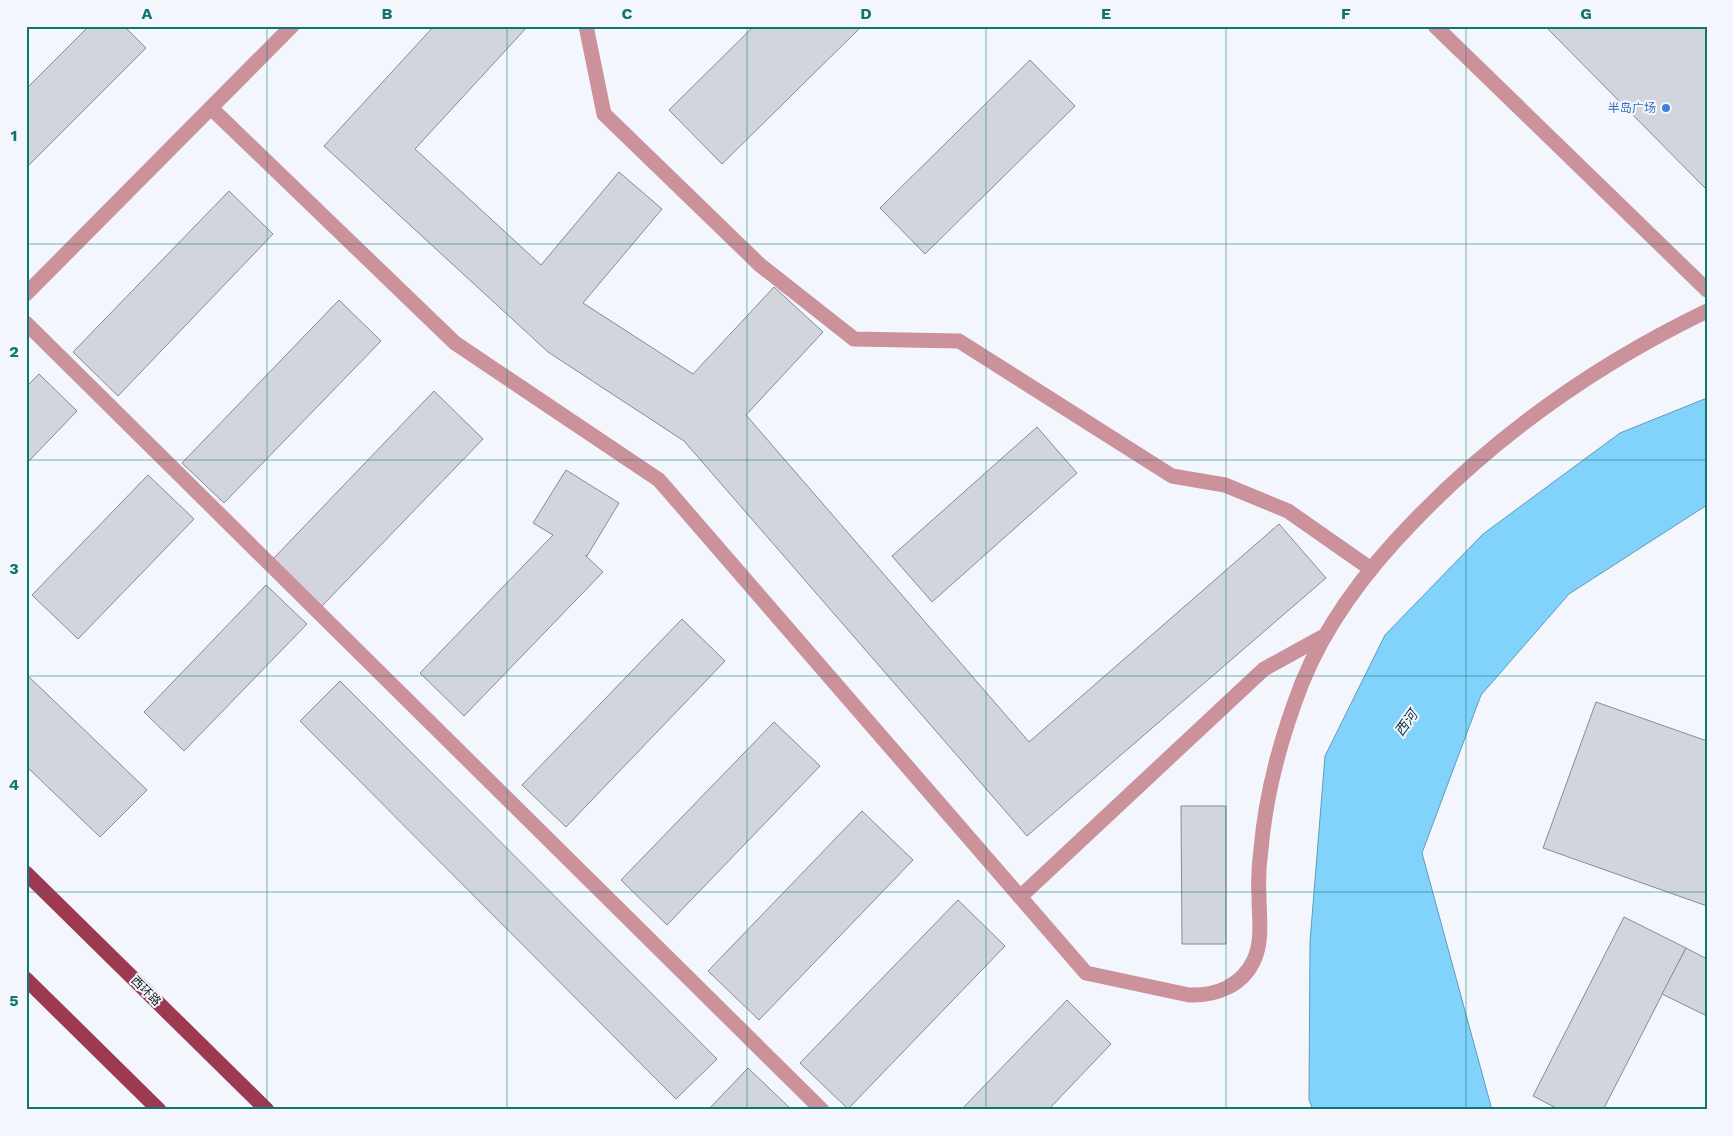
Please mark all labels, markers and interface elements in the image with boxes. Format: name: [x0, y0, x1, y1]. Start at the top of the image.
text: A: [142, 4, 153, 23]
text: B: [382, 4, 393, 23]
text: C: [622, 4, 633, 23]
text: D: [860, 4, 872, 23]
text: E: [1101, 4, 1111, 23]
text: F: [1341, 4, 1351, 23]
text: G: [1580, 4, 1592, 23]
place label: 半岛广场: [1608, 101, 1656, 115]
marker: 半岛广场: [1660, 102, 1672, 114]
text: 1: [11, 126, 17, 145]
text: 2: [9, 342, 19, 361]
text: 3: [9, 559, 19, 578]
water label: 西河: [1391, 705, 1422, 739]
text: 4: [9, 775, 19, 794]
street label: 西环路: [128, 973, 164, 1009]
text: 5: [9, 991, 19, 1010]

